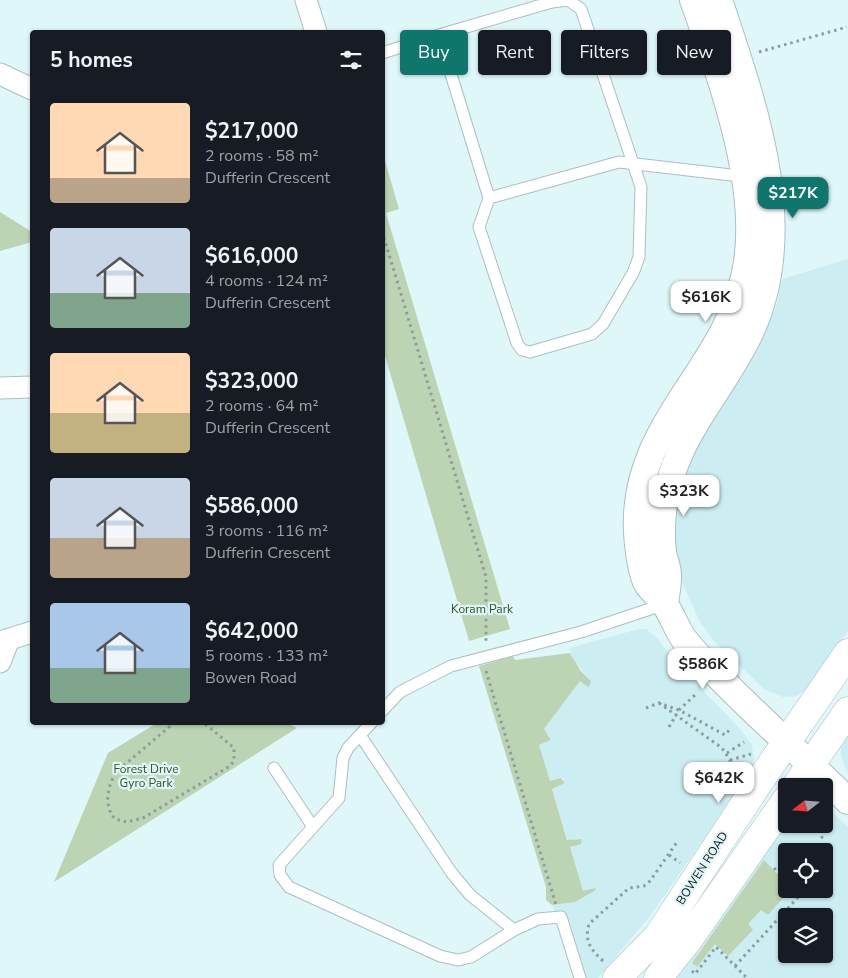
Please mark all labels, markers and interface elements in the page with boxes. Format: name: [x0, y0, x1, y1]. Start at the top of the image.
chip: Buy: [400, 30, 468, 75]
chip: Rent: [478, 30, 551, 75]
chip: Filters: [561, 30, 647, 75]
chip: New: [657, 30, 731, 75]
text: 5 homes: [50, 46, 133, 74]
icon: filters: [337, 46, 365, 74]
text: $217,000: [205, 117, 298, 145]
icon: home: [90, 123, 150, 183]
text: 2 rooms · 58 m²: [205, 145, 318, 167]
text: Dufferin Crescent: [205, 167, 330, 189]
pin: $217K: [758, 176, 828, 219]
text: $217K: [768, 182, 818, 204]
text: $616,000: [205, 242, 298, 270]
icon: home: [90, 248, 150, 308]
text: 4 rooms · 124 m²: [205, 270, 328, 292]
pin: $616K: [671, 280, 741, 323]
text: $616K: [681, 286, 731, 308]
text: Dufferin Crescent: [205, 292, 330, 314]
text: $323,000: [205, 367, 298, 395]
icon: home: [90, 373, 150, 433]
text: 2 rooms · 64 m²: [205, 395, 318, 417]
text: Dufferin Crescent: [205, 417, 330, 439]
pin: $323K: [649, 474, 719, 517]
text: $323K: [659, 480, 709, 502]
text: $586,000: [205, 492, 298, 520]
icon: home: [90, 498, 150, 558]
text: 3 rooms · 116 m²: [205, 520, 328, 542]
text: Dufferin Crescent: [205, 542, 330, 564]
park label: Koram Park: [451, 601, 514, 617]
text: $642,000: [205, 617, 298, 645]
icon: home: [90, 623, 150, 683]
text: 5 rooms · 133 m²: [205, 645, 328, 667]
pin: $586K: [668, 648, 738, 690]
text: $586K: [678, 653, 728, 675]
text: Bowen Road: [205, 667, 297, 689]
park label: Forest Drive Gyro Park: [113, 761, 179, 791]
pin: $642K: [684, 762, 754, 804]
text: $642K: [694, 767, 744, 789]
north arrow: [778, 778, 832, 832]
map controls: [778, 778, 833, 963]
street label: BOWEN ROAD: [672, 828, 732, 908]
button: locate: [778, 843, 833, 898]
button: layers: [778, 908, 833, 963]

